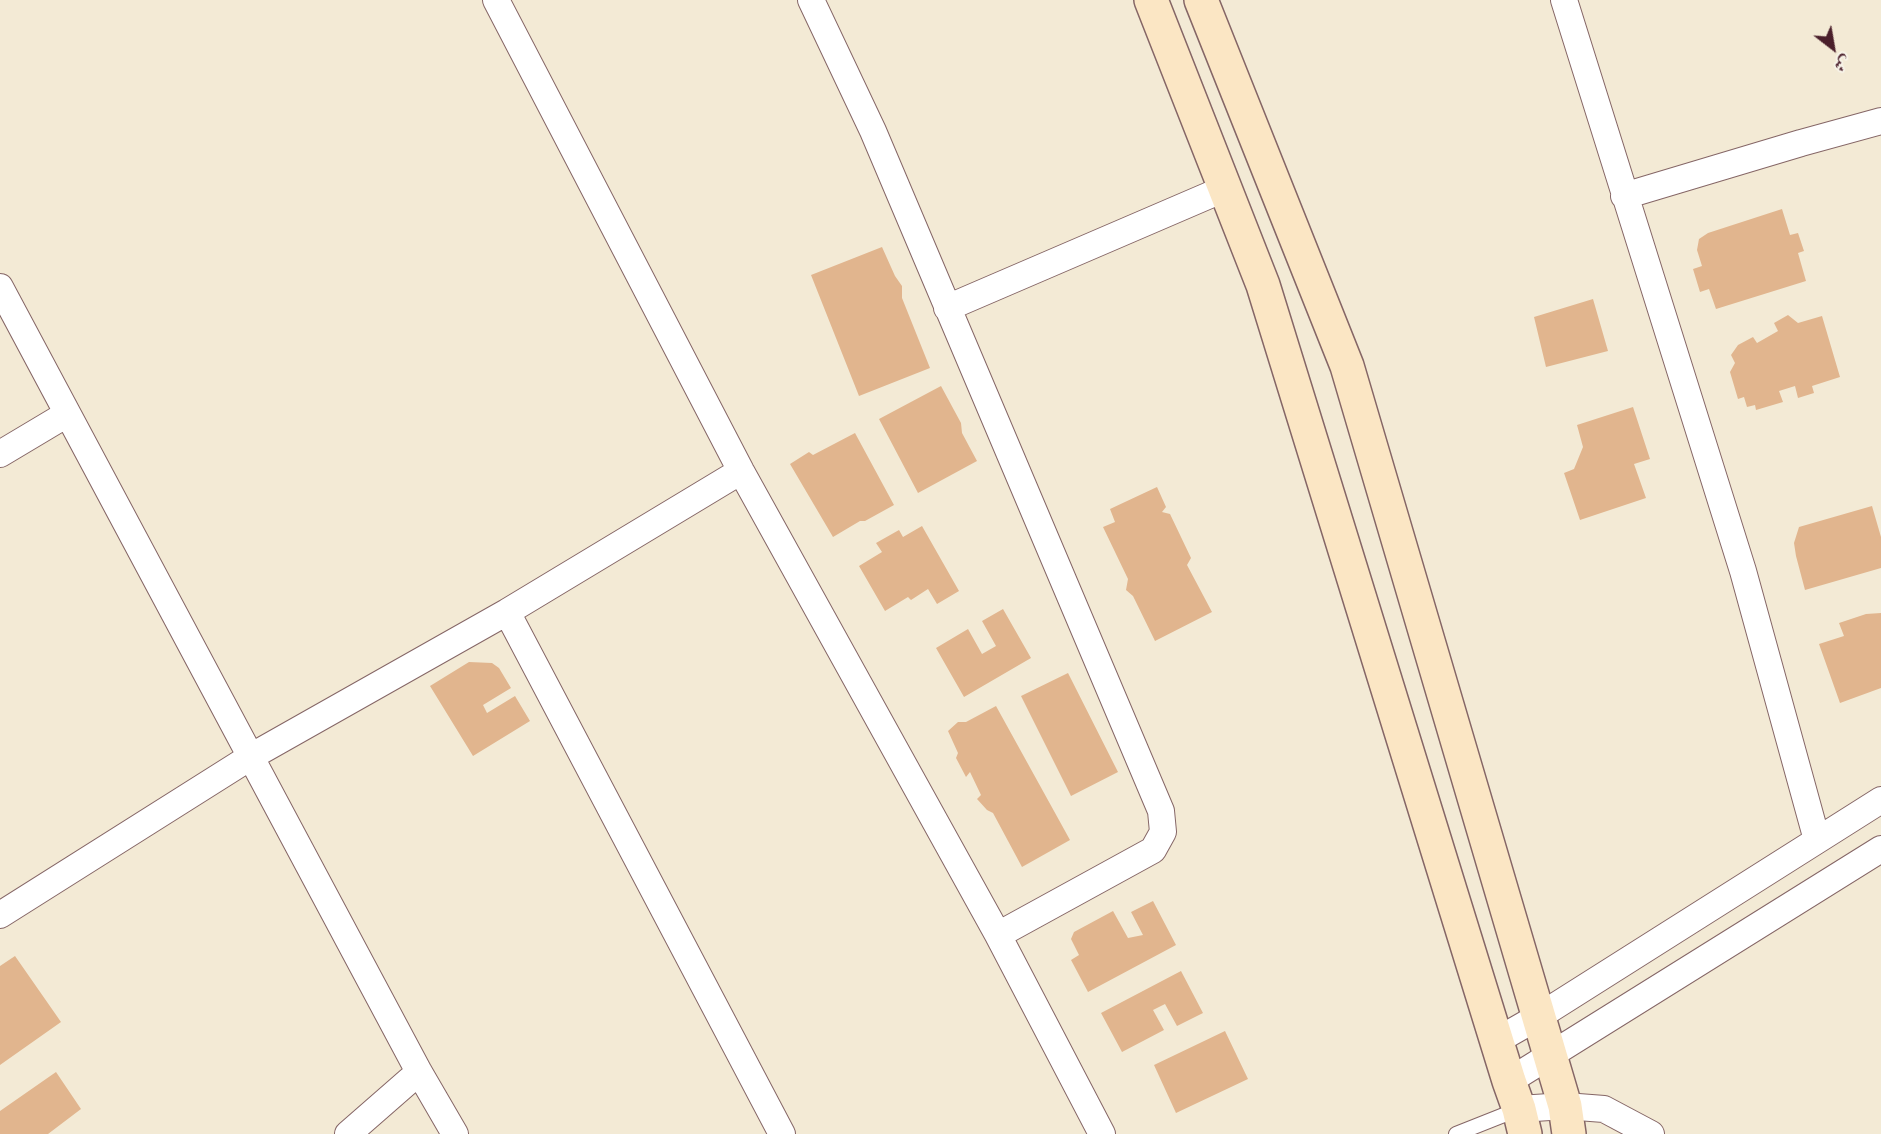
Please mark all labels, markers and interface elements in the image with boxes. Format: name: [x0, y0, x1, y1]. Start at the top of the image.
north arrow: [1803, 18, 1863, 78]
text: ش: [1831, 52, 1854, 76]

